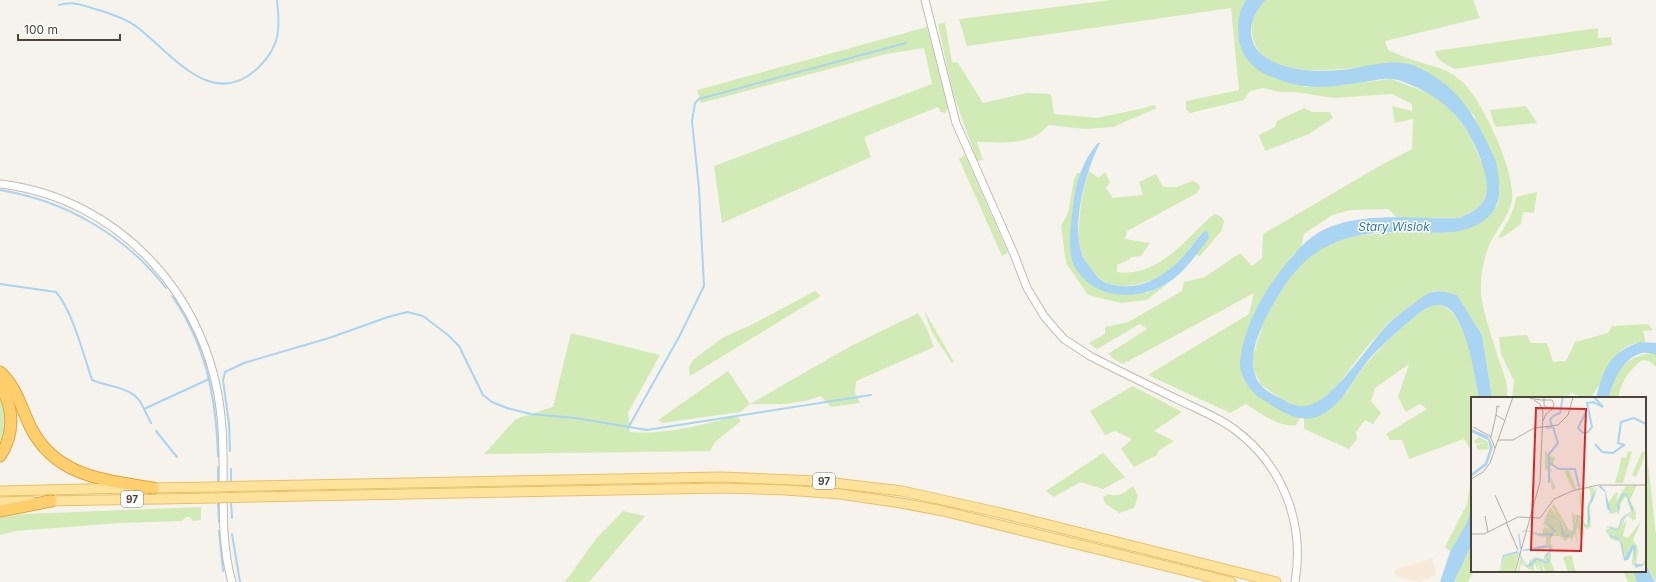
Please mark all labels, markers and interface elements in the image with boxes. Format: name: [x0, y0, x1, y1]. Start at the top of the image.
scale bar: [18, 16, 120, 42]
text: 100 m: [24, 22, 58, 37]
water label: Stary Wislok: [1358, 219, 1430, 234]
inset map: [1471, 397, 1646, 572]
road number: 97: [813, 473, 835, 489]
road number: 97: [121, 491, 143, 507]

